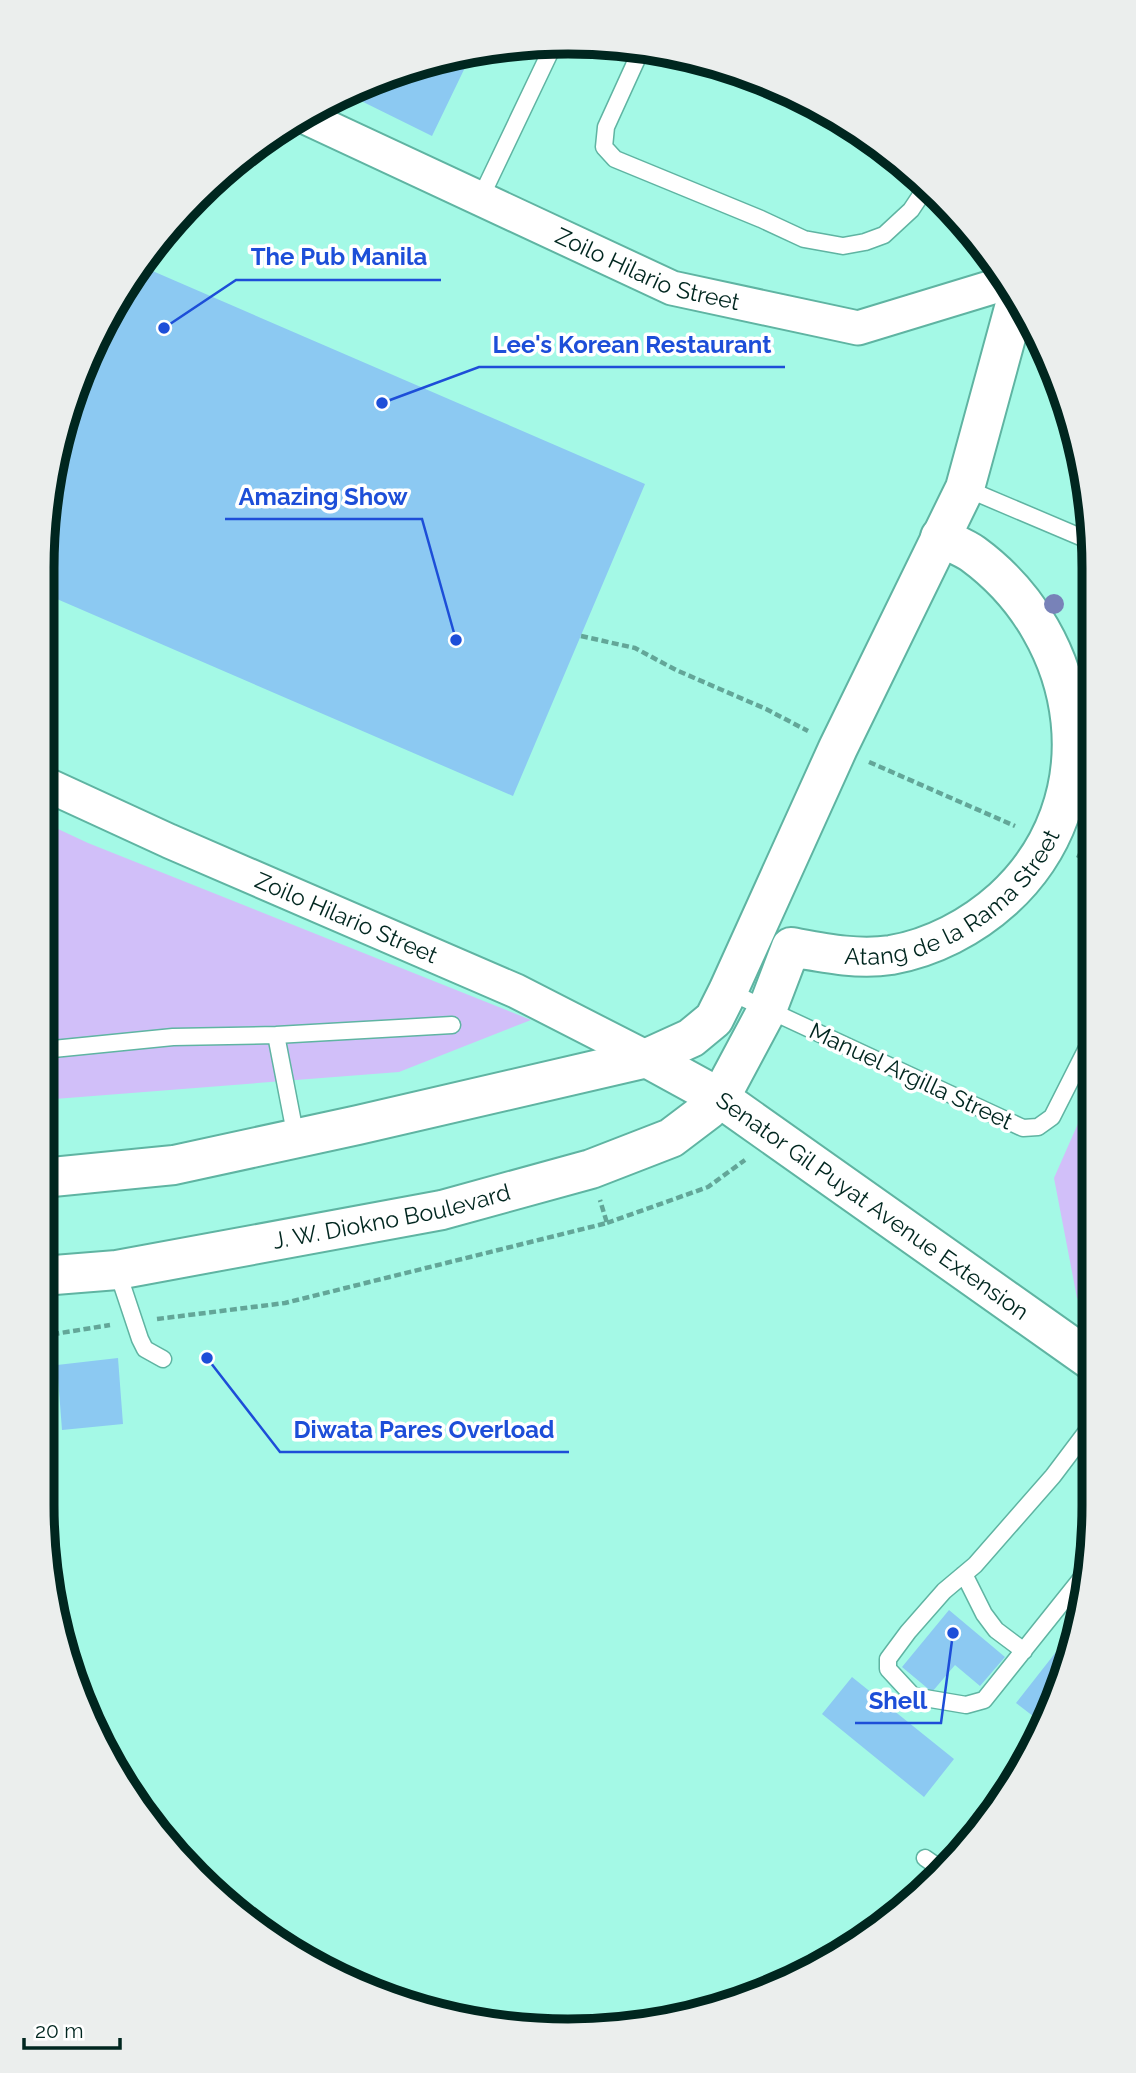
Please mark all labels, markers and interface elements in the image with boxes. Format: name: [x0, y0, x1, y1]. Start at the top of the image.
street label: Zoilo Hilario Street: [551, 222, 743, 315]
callout: The Pub Manila: [236, 235, 441, 280]
text: The Pub Manila: [251, 242, 428, 271]
callout: Lee's Korean Restaurant: [479, 322, 785, 367]
text: Lee's Korean Restaurant: [493, 330, 771, 359]
callout: Amazing Show: [225, 474, 422, 519]
text: Amazing Show: [238, 482, 408, 511]
street label: Atang de la Rama Street: [844, 825, 1065, 970]
street label: Zoilo Hilario Street: [251, 866, 442, 969]
street label: Manuel Argilla Street: [805, 1017, 1017, 1135]
street label: Senator Gil Puyat Avenue Extension: [711, 1086, 1034, 1325]
street label: J. W. Diokno Boulevard: [271, 1178, 513, 1254]
callout: Diwata Pares Overload: [280, 1407, 569, 1452]
text: Diwata Pares Overload: [293, 1415, 555, 1444]
callout: Shell: [855, 1678, 941, 1723]
text: Shell: [869, 1686, 928, 1715]
scale bar: [24, 2007, 121, 2050]
text: 20 m: [35, 2018, 83, 2043]

